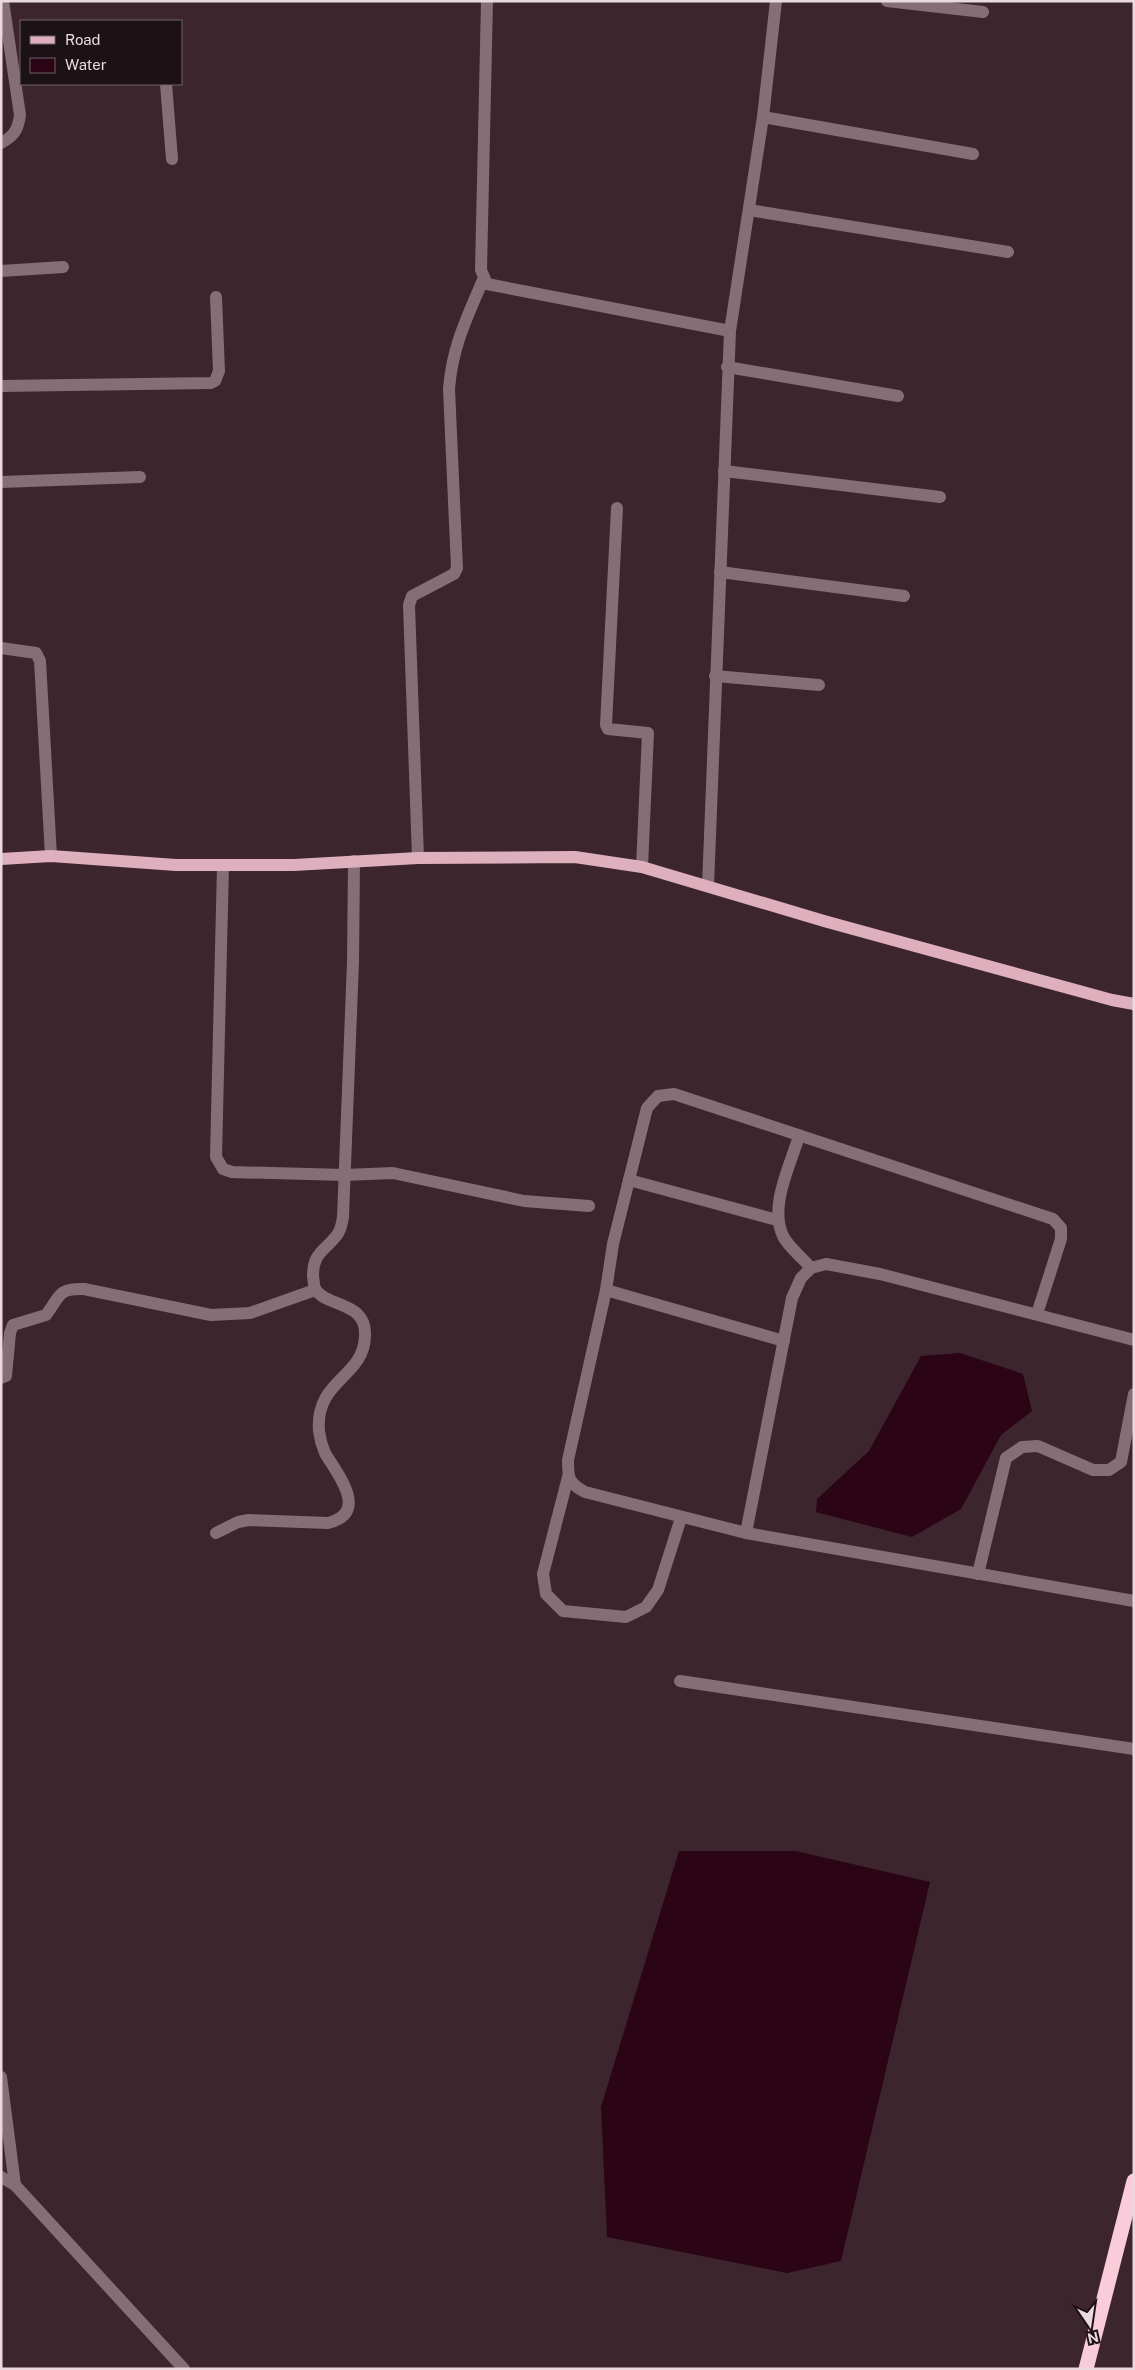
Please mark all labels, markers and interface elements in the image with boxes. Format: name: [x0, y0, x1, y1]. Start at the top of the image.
legend: [20, 20, 182, 85]
text: Road: [65, 31, 101, 48]
text: Water: [65, 56, 107, 73]
north arrow: [1065, 2300, 1115, 2350]
text: N: [1086, 2329, 1100, 2347]

